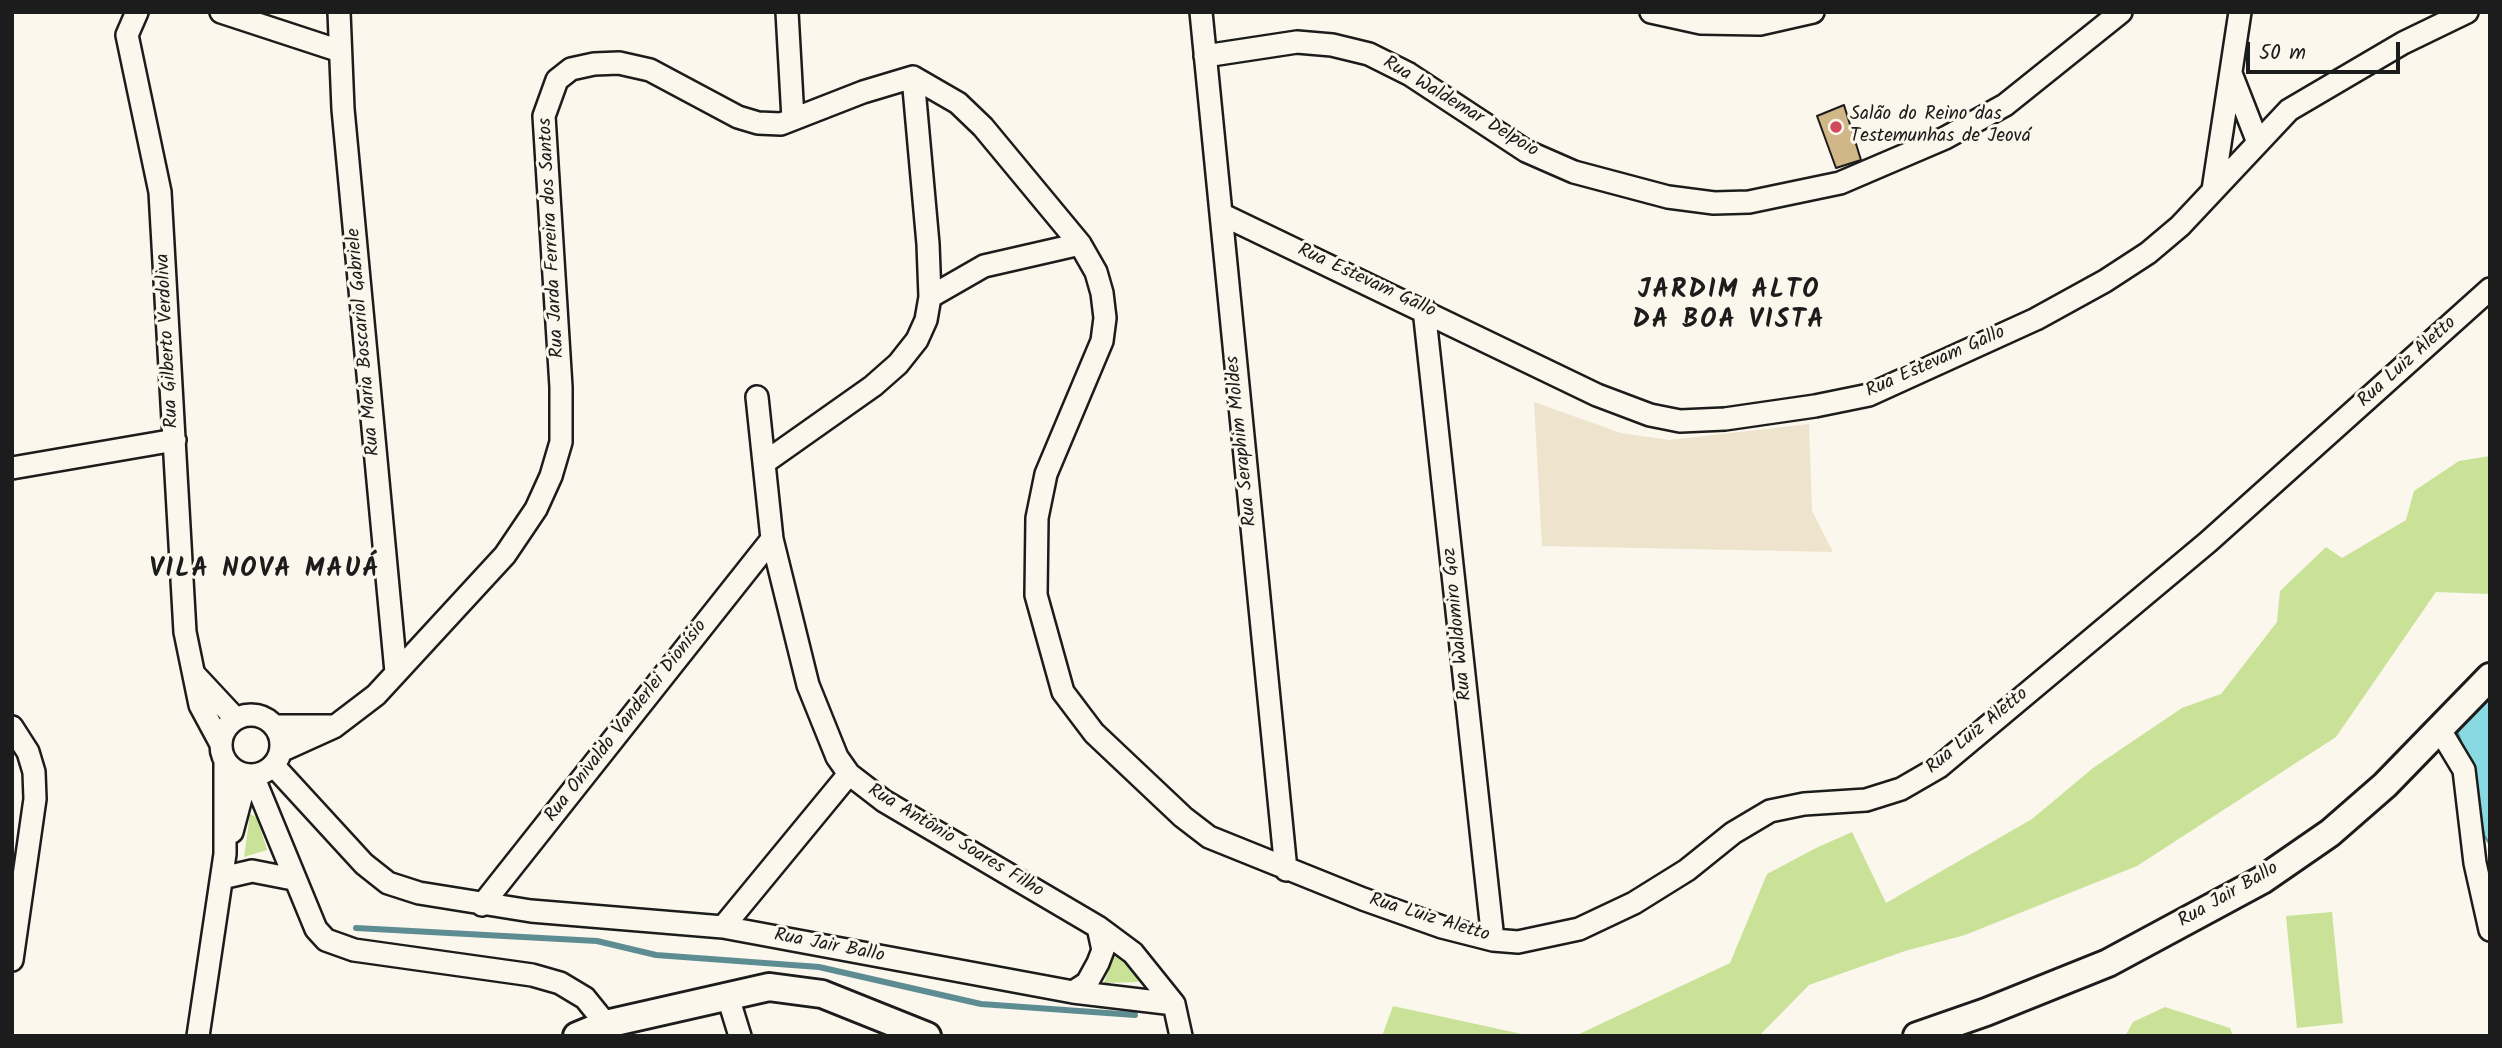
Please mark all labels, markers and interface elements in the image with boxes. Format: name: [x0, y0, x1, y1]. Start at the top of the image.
scale bar: [2250, 28, 2404, 72]
text: 50 m: [2259, 37, 2306, 70]
street label: Rua Waldemar Delpoio: [1378, 53, 1542, 163]
place label: Salão do Reino das Testemunhas de Jeová: [1850, 105, 2031, 149]
street label: Rua Jarda Ferreira dos Santos: [535, 117, 571, 359]
marker: Salão do Reino das Testemunhas de Jeová: [1828, 119, 1844, 135]
street label: Rua Maria Boscariol Gabriele: [344, 227, 386, 457]
street label: Rua Estevam Gallo: [1293, 240, 1439, 324]
street label: Rua Gilberto Verdoliva: [153, 253, 185, 429]
district label: JARDIM ALTO DA BOA VISTA: [1634, 277, 1824, 338]
street label: Rua Luiz Aletto: [2354, 313, 2462, 413]
street label: Rua Estevam Gallo: [1863, 322, 2009, 404]
street label: Rua Seraphim Moldes: [1223, 355, 1263, 527]
street label: Rua Waldomiro Goz: [1440, 546, 1478, 702]
district label: VILA NOVA MAUÁ: [151, 556, 379, 588]
street label: Rua Onivaldo Vanderlei Dionísio: [541, 616, 713, 828]
street label: Rua Luiz Aletto: [1922, 684, 2034, 780]
street label: Rua Antônio Soares Filho: [863, 780, 1047, 904]
street label: Rua Jair Ballo: [2175, 858, 2283, 934]
street label: Rua Luiz Aletto: [1366, 890, 1492, 948]
street label: Rua Jair Ballo: [772, 925, 886, 969]

